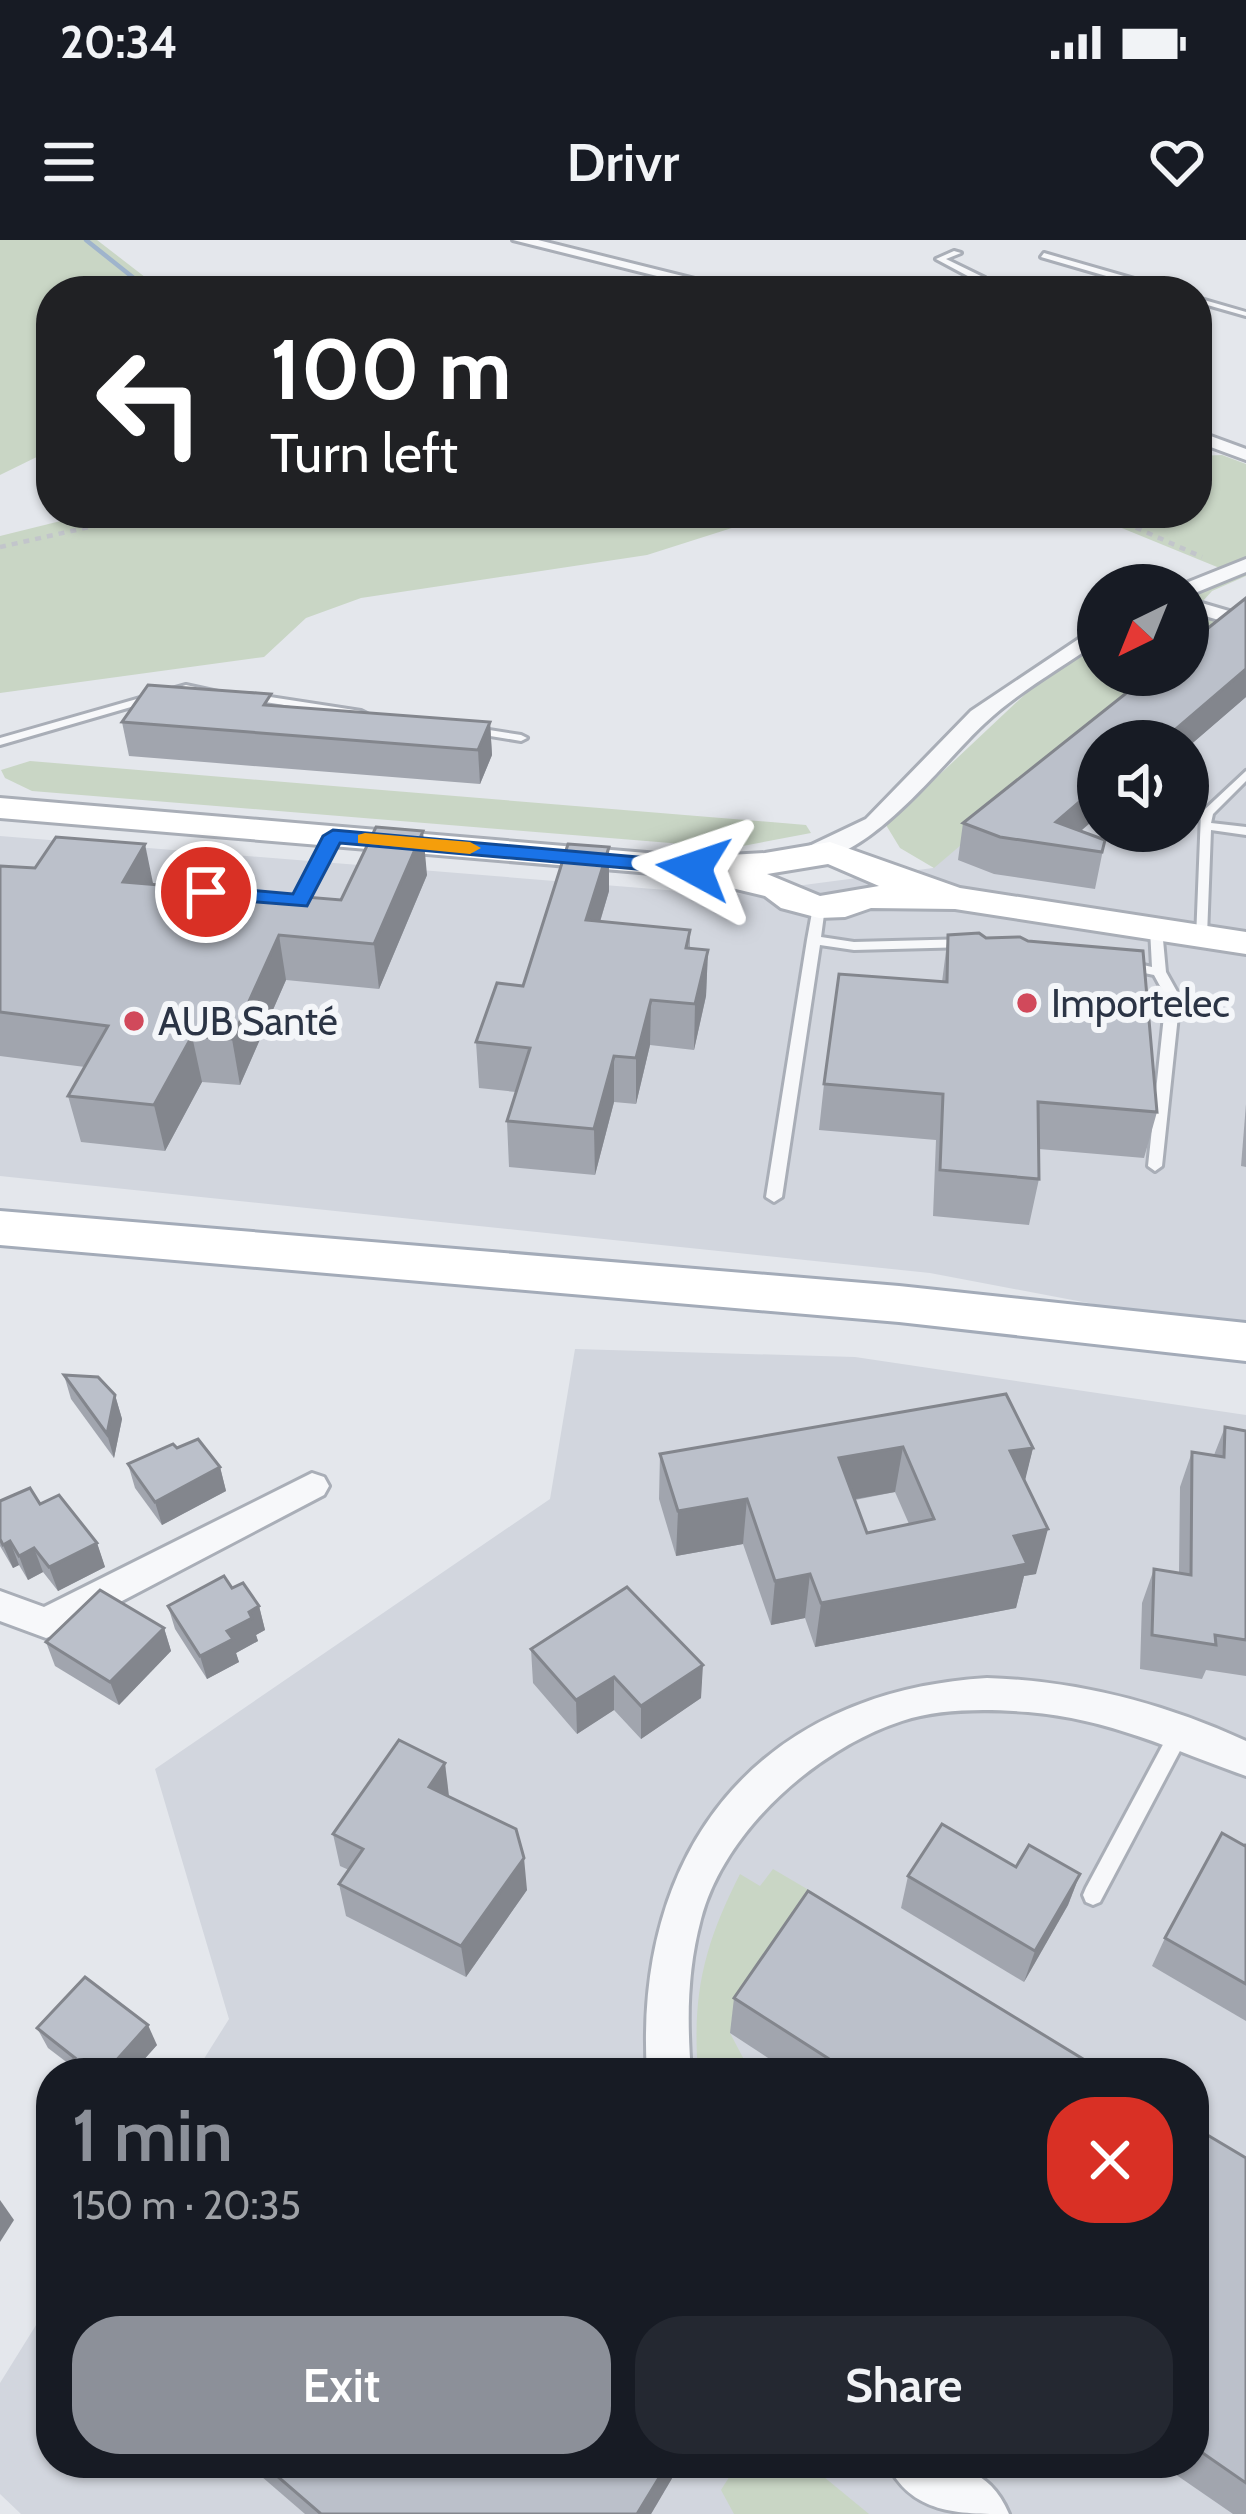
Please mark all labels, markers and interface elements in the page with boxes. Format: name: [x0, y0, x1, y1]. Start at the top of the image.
text: 20:34: [60, 15, 178, 69]
icon: menu: [36, 129, 102, 195]
text: Drivr: [567, 129, 679, 195]
icon: heart: [1144, 129, 1210, 195]
text: 100 m: [270, 318, 512, 420]
icon: left: [72, 324, 228, 480]
text: Turn left: [270, 420, 458, 486]
north arrow: [1077, 564, 1209, 696]
map controls: [1077, 564, 1209, 852]
button: sound: [1077, 720, 1209, 852]
position arrow: [631, 805, 757, 931]
pin: [155, 841, 257, 943]
icon: arrive: [173, 859, 239, 925]
place label: Importelec: [1051, 979, 1230, 1027]
marker: Importelec: [1014, 990, 1040, 1016]
place label: AUB Santé: [158, 997, 338, 1045]
marker: AUB Santé: [121, 1008, 147, 1034]
text: 1 min: [72, 2092, 233, 2179]
button: close: [1047, 2097, 1173, 2223]
text: 150 m · 20:35: [72, 2181, 301, 2229]
button: Exit: [72, 2316, 611, 2454]
button: Share: [635, 2316, 1173, 2454]

